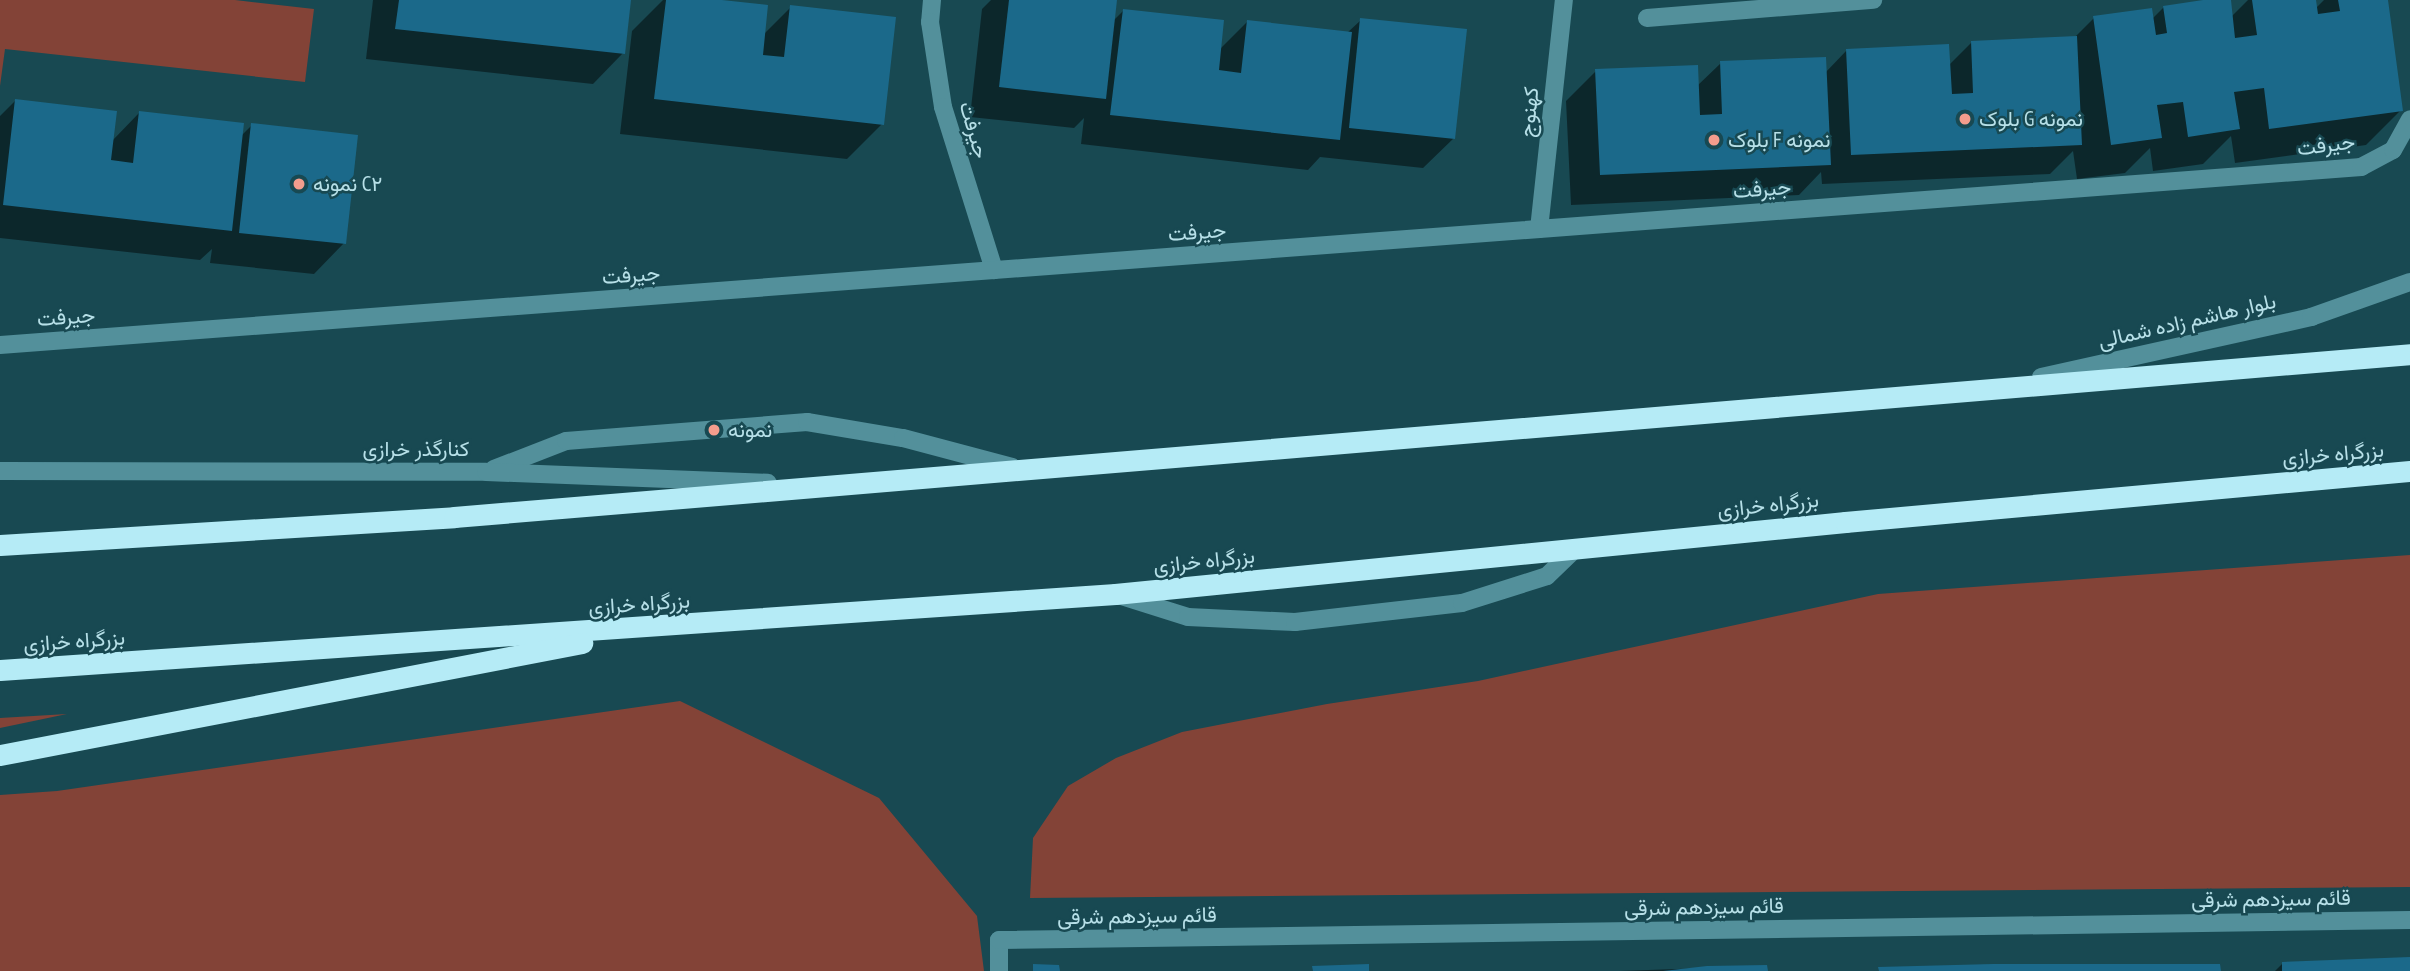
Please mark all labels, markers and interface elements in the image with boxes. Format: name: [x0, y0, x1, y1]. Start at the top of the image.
street label: كهنوج: [1514, 86, 1544, 138]
street label: جیرفت: [954, 99, 994, 161]
place label: بلوک G نمونه: [1979, 106, 2083, 132]
marker: بلوک G نمونه: [1957, 111, 1973, 127]
place label: بلوک F نمونه: [1728, 127, 1830, 153]
street label: جيرفت: [2296, 129, 2356, 161]
marker: بلوک F نمونه: [1706, 132, 1722, 148]
place label: نمونه C۲: [313, 171, 382, 197]
street label: جيرفت: [1732, 174, 1792, 204]
marker: نمونه C۲: [291, 176, 307, 192]
street label: جيرفت: [1167, 217, 1227, 247]
street label: جيرفت: [601, 260, 661, 290]
street label: بلوار هاشم زاده شمالی: [2096, 288, 2278, 354]
street label: جيرفت: [36, 302, 96, 332]
place label: نمونه: [728, 417, 772, 443]
marker: نمونه: [706, 422, 722, 438]
street label: کنارگذر خرازی: [363, 436, 469, 462]
street label: بزرگراه خرازی: [2281, 437, 2385, 471]
street label: بزرگراه خرازی: [1716, 487, 1820, 523]
street label: بزرگراه خرازی: [1152, 543, 1256, 579]
street label: بزرگراه خرازی: [587, 588, 691, 620]
street label: بزرگراه خرازی: [22, 625, 126, 657]
street label: قائم سیزدهم شرقی: [2191, 885, 2351, 913]
street label: قائم سیزدهم شرقی: [1624, 893, 1784, 921]
street label: قائم سیزدهم شرقی: [1057, 902, 1217, 930]

